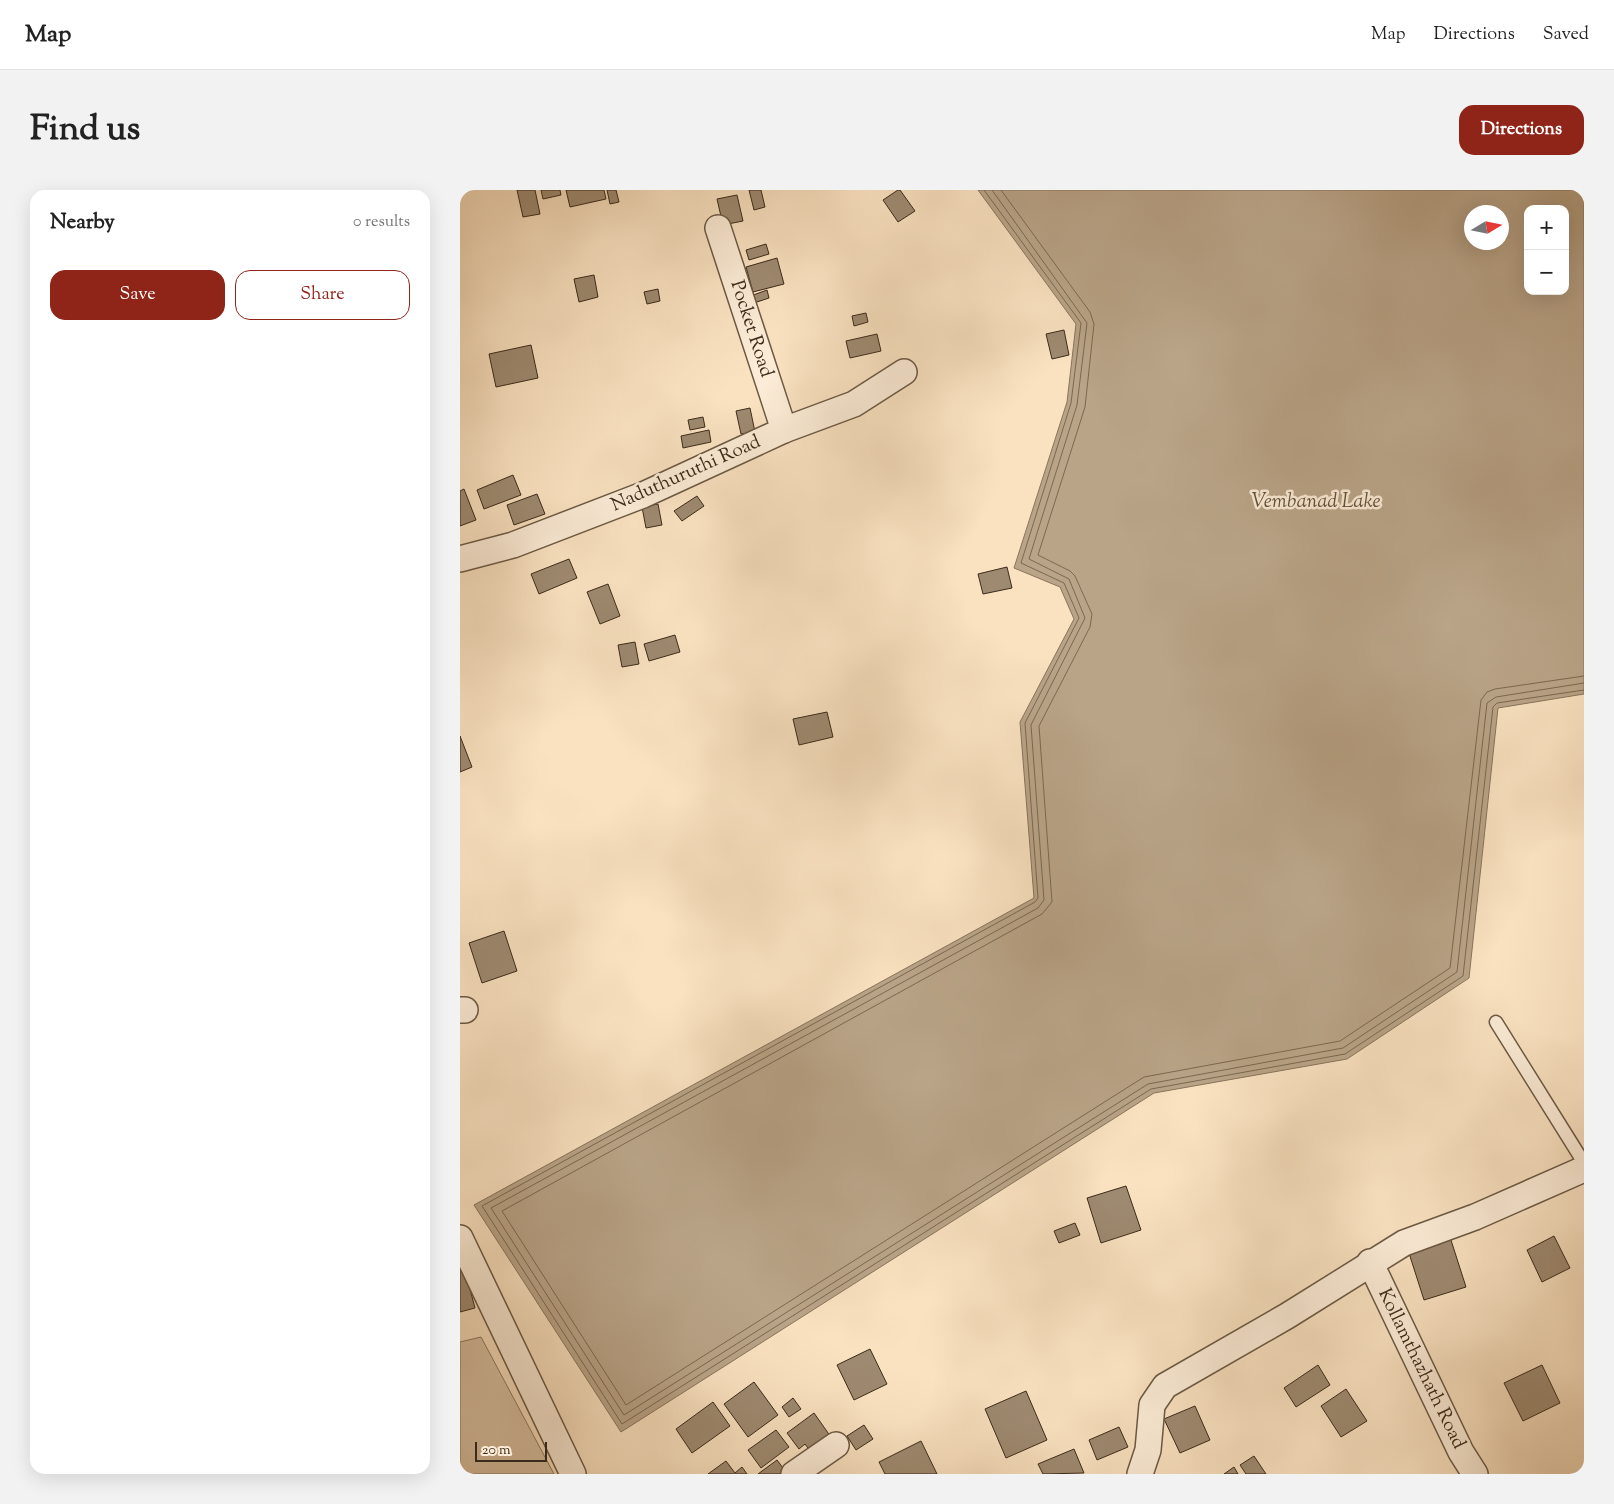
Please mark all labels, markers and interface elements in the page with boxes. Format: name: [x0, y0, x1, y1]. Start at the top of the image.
text: Map: [25, 18, 71, 52]
text: Map: [1371, 22, 1406, 48]
text: Directions: [1434, 22, 1515, 48]
text: Saved: [1543, 22, 1589, 48]
text: Find us: [30, 105, 140, 156]
button: Directions: [1459, 105, 1584, 155]
north arrow: [1464, 205, 1509, 250]
map controls: [1524, 205, 1569, 295]
button: +: [1524, 205, 1569, 250]
text: Nearby: [50, 208, 115, 238]
text: 0 results: [353, 211, 410, 234]
button: −: [1524, 250, 1569, 295]
button: Save: [50, 270, 225, 320]
button: Share: [235, 270, 410, 320]
street label: Pocket Road: [723, 277, 779, 381]
street label: Naduthuruthi Road: [607, 429, 765, 519]
water label: Vembanad Lake: [1251, 488, 1381, 517]
street label: Kollamthazhath Road: [1370, 1284, 1472, 1454]
scale bar: [475, 1439, 548, 1462]
text: 20 m: [482, 1441, 511, 1461]

